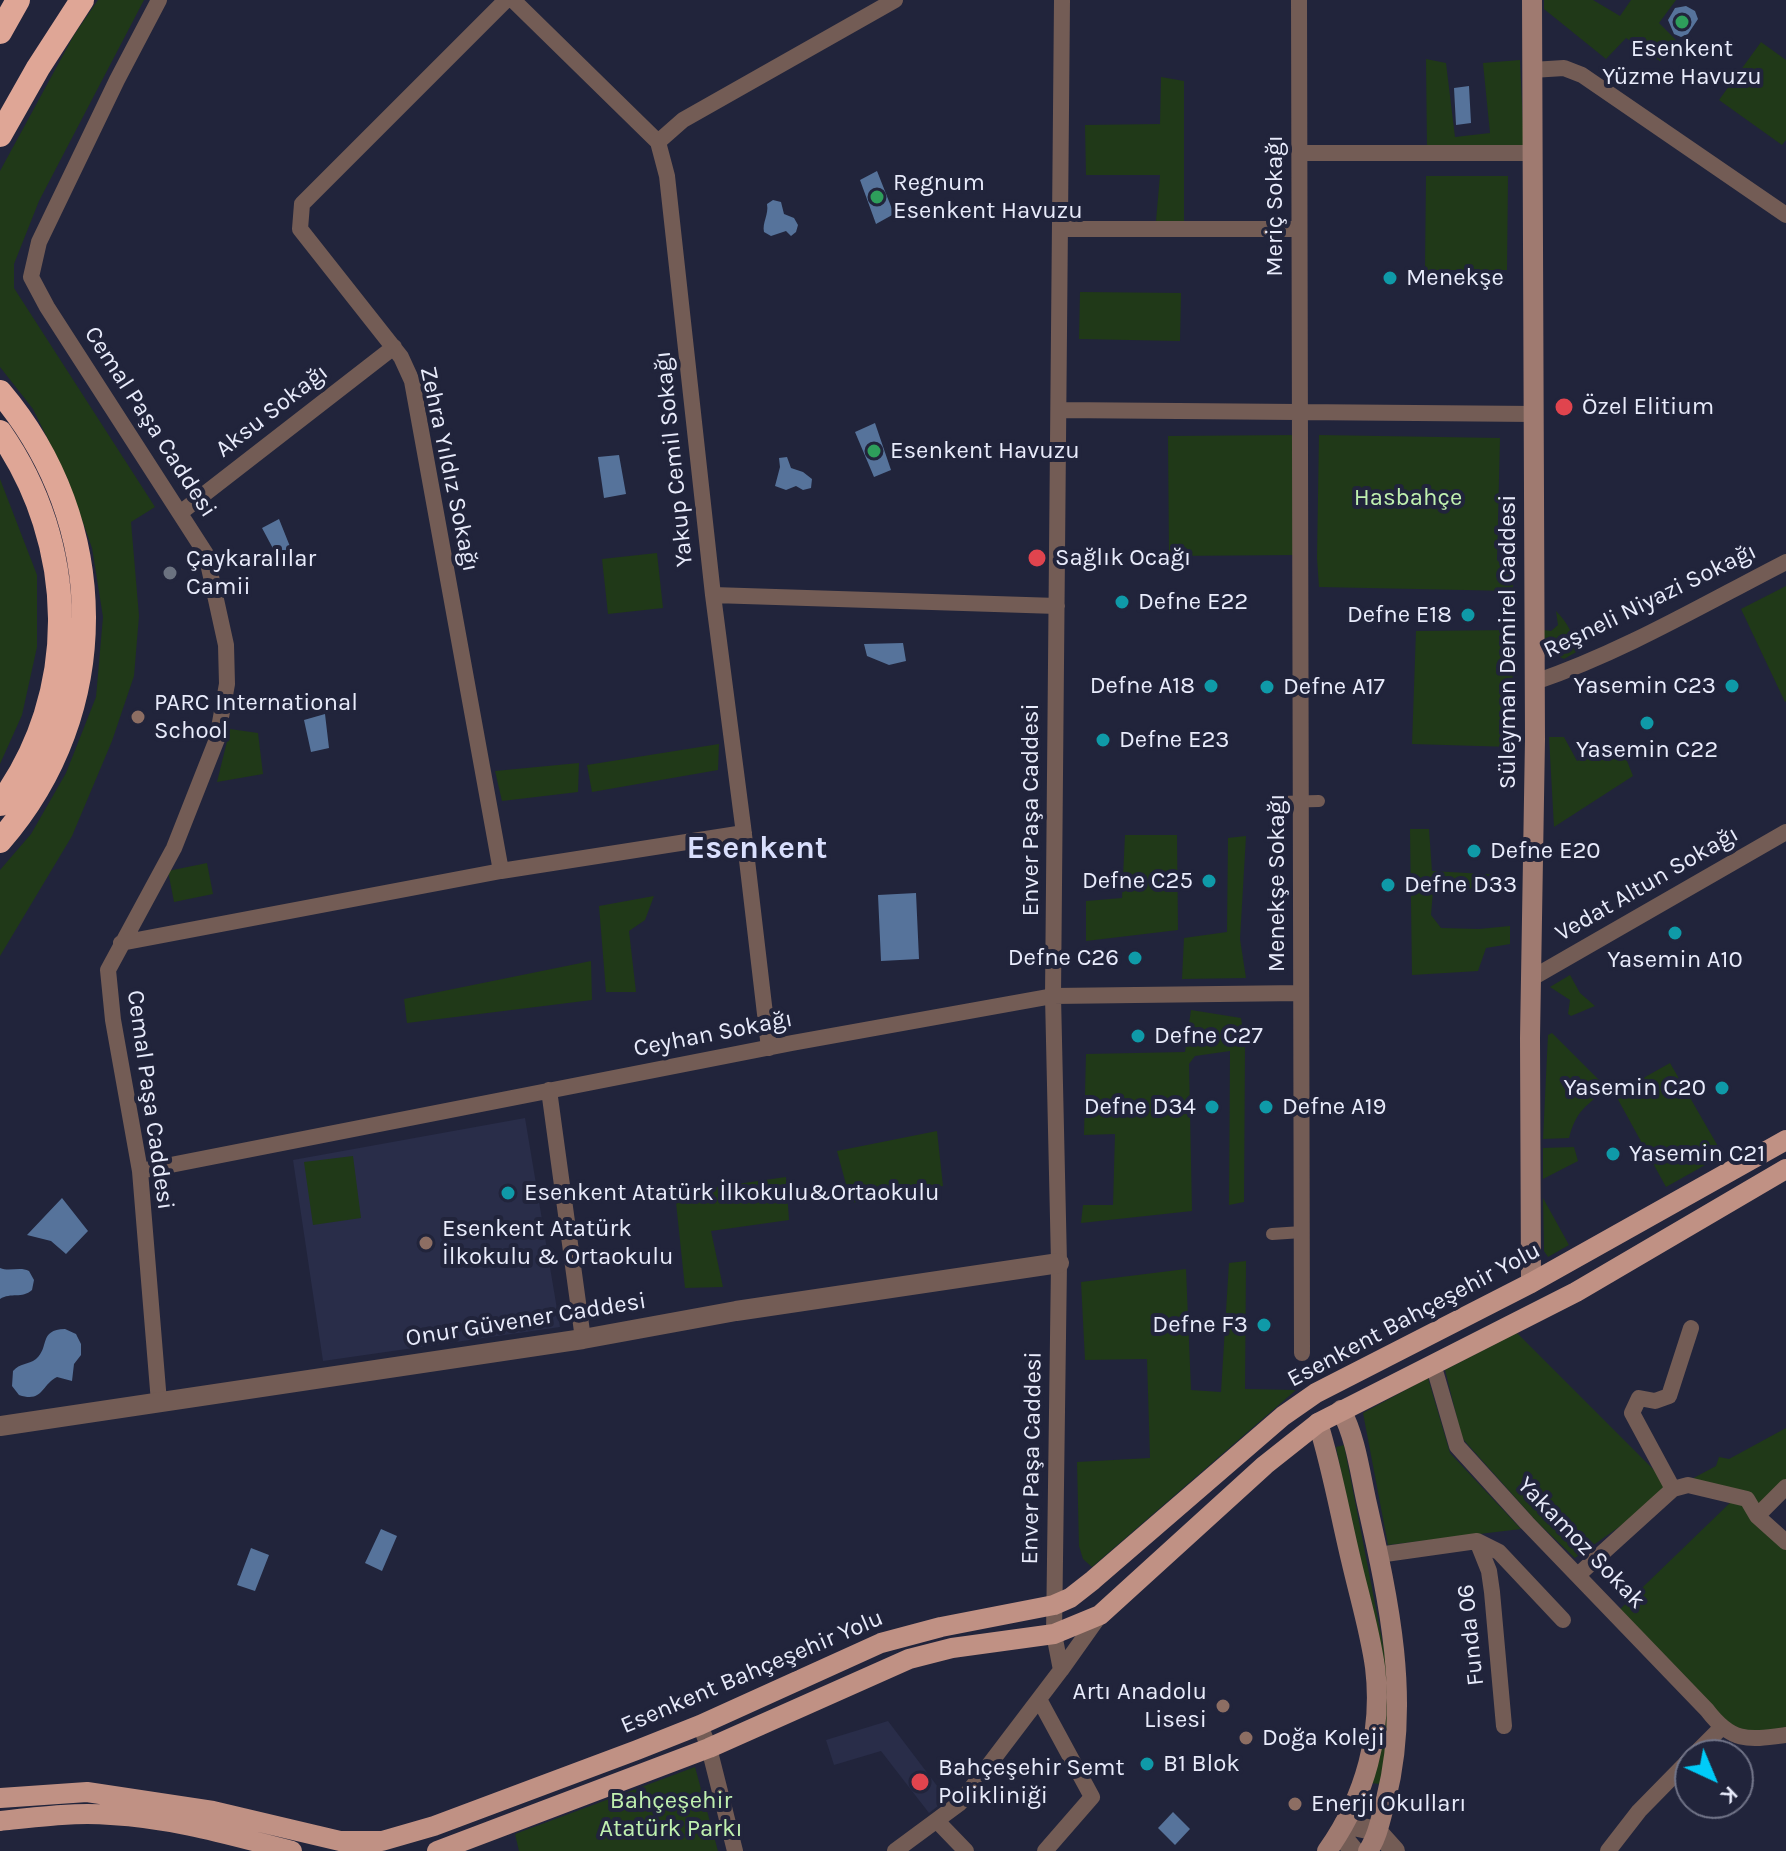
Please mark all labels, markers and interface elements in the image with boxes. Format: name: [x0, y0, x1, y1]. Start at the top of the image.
marker: Esenkent Yüzme Havuzu: [1673, 13, 1691, 31]
place label: Esenkent Yüzme Havuzu: [1602, 35, 1762, 91]
street label: Meriç Sokağı: [1261, 135, 1289, 277]
place label: Regnum Esenkent Havuzu: [893, 169, 1083, 225]
marker: Regnum Esenkent Havuzu: [868, 188, 886, 206]
place label: Menekşe: [1406, 264, 1504, 292]
marker: Menekşe: [1381, 269, 1399, 287]
street label: Cemal Paşa Caddesi: [78, 321, 222, 523]
street label: Yakup Cemil Sokağı: [648, 350, 700, 568]
street label: Aksu Sokağı: [210, 358, 334, 464]
street label: Zehra Yıldız Sokağı: [413, 364, 485, 574]
place label: Özel Elitium: [1582, 393, 1714, 421]
marker: Özel Elitium: [1553, 396, 1575, 418]
place label: Esenkent Havuzu: [890, 437, 1080, 465]
marker: Esenkent Havuzu: [865, 442, 883, 460]
park label: Hasbahçe: [1354, 484, 1462, 512]
street label: Süleyman Demirel Caddesi: [1494, 495, 1522, 789]
street label: Reşneli Niyazi Sokağı: [1539, 537, 1761, 665]
place label: Sağlık Ocağı: [1055, 544, 1191, 572]
place label: Çaykaralılar Camii: [186, 545, 316, 601]
marker: Sağlık Ocağı: [1026, 547, 1048, 569]
marker: Çaykaralılar Camii: [161, 564, 179, 582]
place label: Defne E22: [1138, 588, 1248, 616]
marker: Defne E22: [1113, 593, 1131, 611]
place label: Defne E18: [1347, 601, 1452, 629]
marker: Defne E18: [1459, 606, 1477, 624]
place label: Defne A18: [1090, 672, 1195, 700]
place label: Yasemin C23: [1574, 672, 1716, 700]
place label: Defne A17: [1283, 673, 1385, 701]
marker: Defne A18: [1202, 677, 1220, 695]
marker: Yasemin C23: [1723, 677, 1741, 695]
marker: Defne A17: [1258, 678, 1276, 696]
place label: PARC International School: [154, 689, 358, 745]
street label: Enver Paşa Caddesi: [1017, 703, 1045, 917]
marker: PARC International School: [129, 708, 147, 726]
marker: Yasemin C22: [1638, 714, 1656, 732]
place label: Defne E23: [1119, 726, 1229, 754]
marker: Defne E23: [1094, 731, 1112, 749]
place label: Yasemin C22: [1576, 736, 1718, 764]
street label: Menekşe Sokağı: [1263, 794, 1291, 972]
street label: Vedat Altun Sokağı: [1550, 820, 1744, 948]
district label: Esenkent: [687, 830, 827, 868]
place label: Defne E20: [1490, 837, 1601, 865]
marker: Defne E20: [1465, 842, 1483, 860]
place label: Defne C25: [1082, 867, 1193, 895]
place label: Defne D33: [1404, 871, 1517, 899]
marker: Defne C25: [1200, 872, 1218, 890]
marker: Defne D33: [1379, 876, 1397, 894]
marker: Yasemin A10: [1666, 924, 1684, 942]
place label: Defne C26: [1008, 944, 1119, 972]
place label: Yasemin A10: [1607, 946, 1743, 974]
marker: Defne C26: [1126, 949, 1144, 967]
street label: Cemal Paşa Caddesi: [120, 988, 180, 1212]
street label: Ceyhan Sokağı: [631, 1004, 795, 1064]
place label: Defne C27: [1154, 1022, 1263, 1050]
marker: Defne C27: [1129, 1027, 1147, 1045]
place label: Yasemin C20: [1564, 1074, 1706, 1102]
marker: Yasemin C20: [1713, 1079, 1731, 1097]
place label: Defne D34: [1084, 1093, 1196, 1121]
place label: Defne A19: [1282, 1093, 1387, 1121]
marker: Defne D34: [1203, 1098, 1221, 1116]
marker: Defne A19: [1257, 1098, 1275, 1116]
place label: Yasemin C21: [1629, 1140, 1765, 1168]
marker: Yasemin C21: [1604, 1145, 1622, 1163]
place label: Esenkent Atatürk İlkokulu&Ortaokulu: [524, 1179, 940, 1207]
marker: Esenkent Atatürk İlkokulu&Ortaokulu: [499, 1184, 517, 1202]
place label: Esenkent Atatürk İlkokulu & Ortaokulu: [442, 1215, 674, 1271]
marker: Esenkent Atatürk İlkokulu & Ortaokulu: [417, 1234, 435, 1252]
street label: Esenkent Bahçeşehir Yolu: [1283, 1236, 1545, 1394]
street label: Onur Güvener Caddesi: [404, 1287, 648, 1353]
place label: Defne F3: [1152, 1311, 1248, 1339]
marker: Defne F3: [1255, 1316, 1273, 1334]
street label: Enver Paşa Caddesi: [1016, 1351, 1048, 1565]
street label: Yakamoz Sokak: [1511, 1471, 1651, 1615]
street label: Funda 06: [1451, 1583, 1491, 1687]
street label: Esenkent Bahçeşehir Yolu: [616, 1604, 888, 1740]
place label: Artı Anadolu Lisesi: [1073, 1678, 1207, 1734]
marker: Artı Anadolu Lisesi: [1214, 1697, 1232, 1715]
place label: Doğa Koleji: [1262, 1724, 1385, 1752]
marker: Doğa Koleji: [1237, 1729, 1255, 1747]
north arrow: [1674, 1739, 1754, 1819]
place label: B1 Blok: [1163, 1750, 1240, 1778]
place label: Bahçeşehir Semt Polikliniği: [938, 1754, 1125, 1810]
marker: B1 Blok: [1138, 1755, 1156, 1773]
marker: Bahçeşehir Semt Polikliniği: [909, 1771, 931, 1793]
text: K: [1715, 1780, 1743, 1809]
park label: Bahçeşehir Atatürk Parkı: [599, 1787, 743, 1843]
place label: Enerji Okulları: [1311, 1790, 1466, 1818]
marker: Enerji Okulları: [1286, 1795, 1304, 1813]

